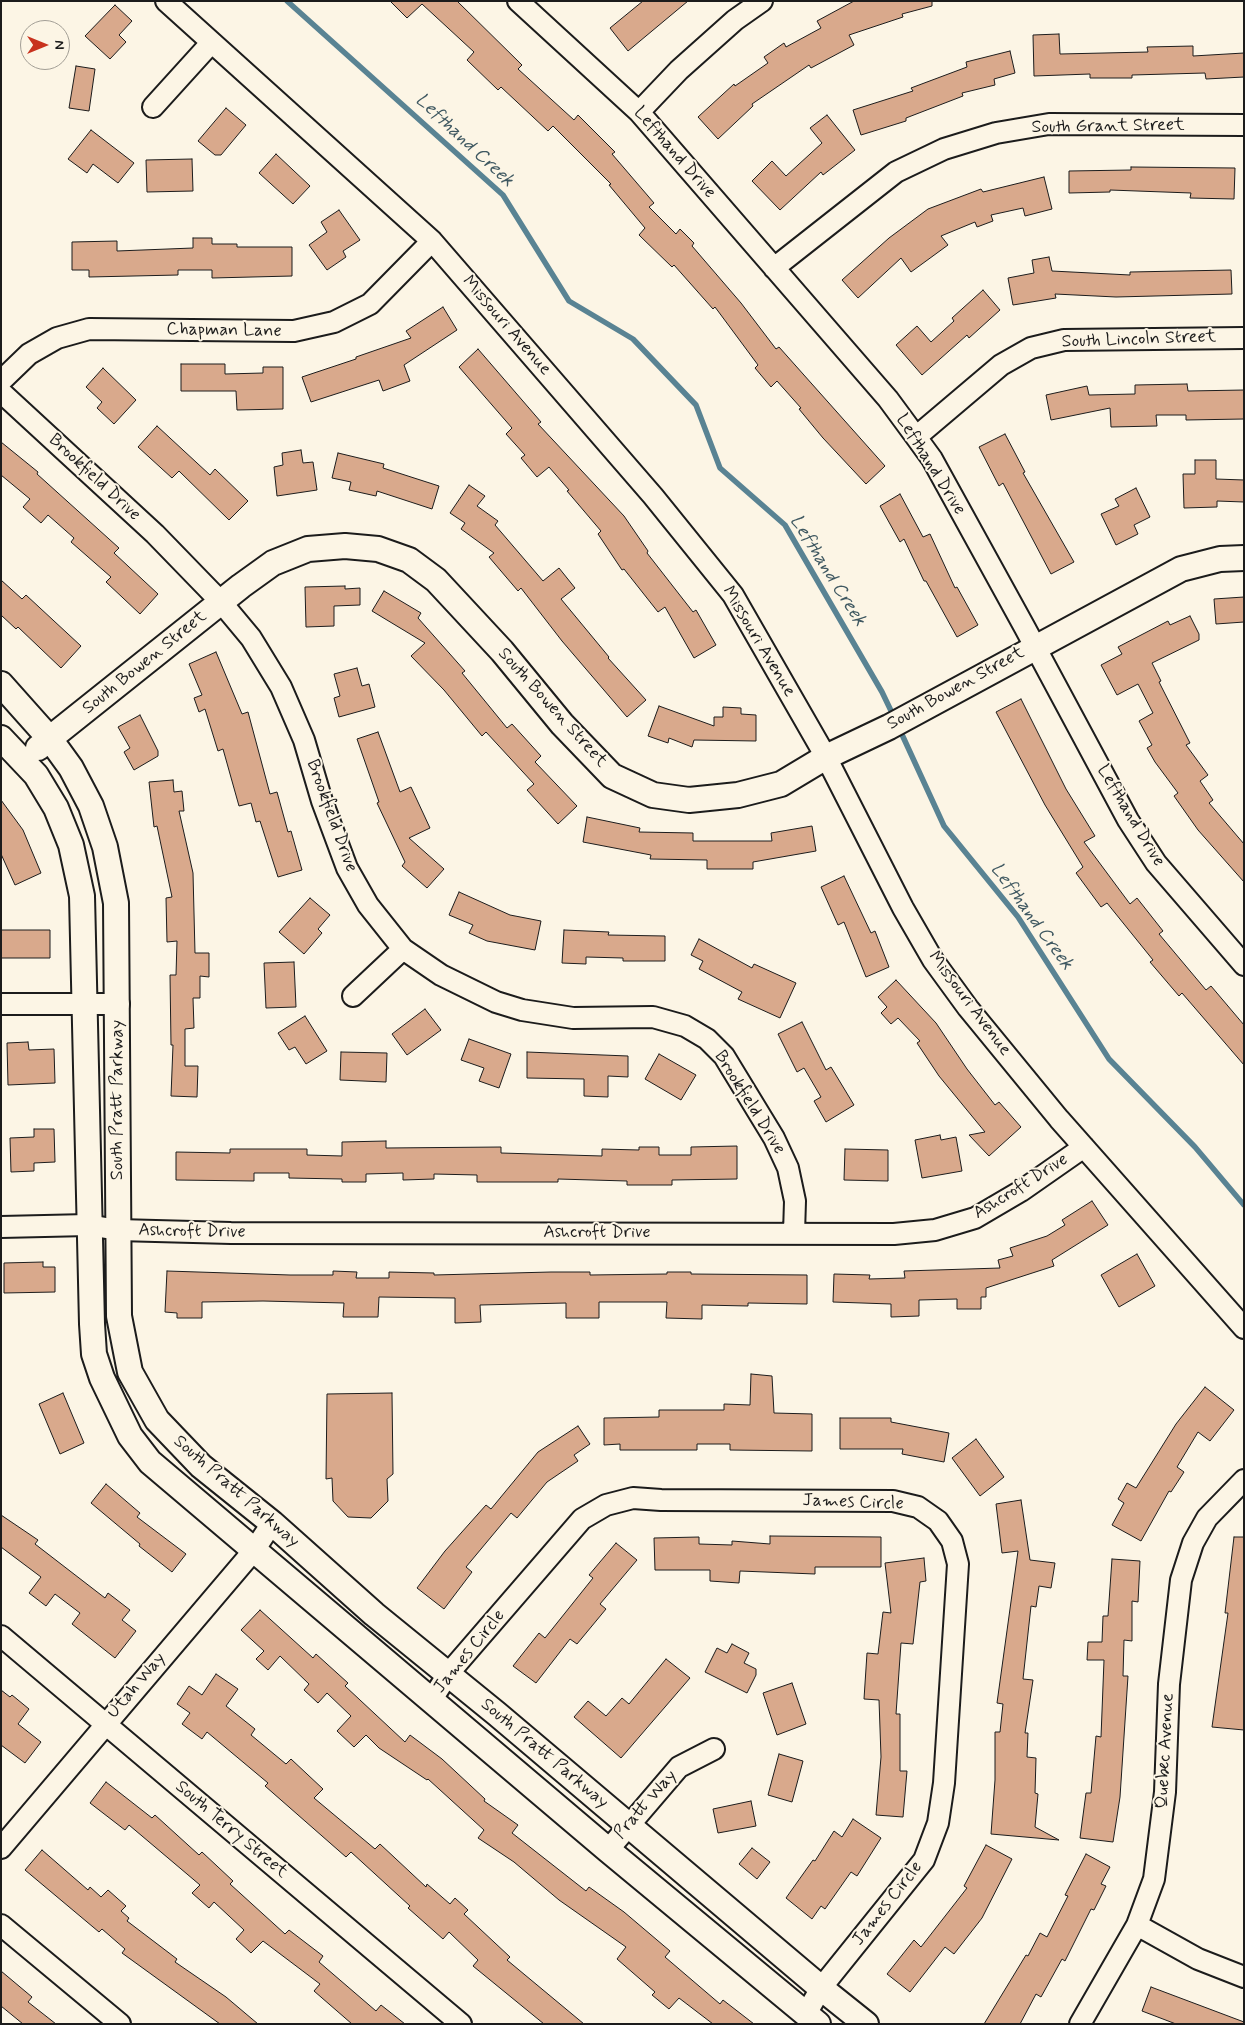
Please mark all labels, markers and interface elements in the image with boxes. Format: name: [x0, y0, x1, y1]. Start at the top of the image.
north arrow: [20, 20, 70, 70]
text: N: [50, 40, 68, 50]
water label: Lefthand Creek: [410, 89, 518, 193]
street label: Lefthand Drive: [628, 103, 720, 203]
street label: South Grant Street: [1031, 115, 1185, 139]
street label: Missouri Avenue: [457, 272, 555, 380]
street label: Chapman Lane: [166, 319, 282, 343]
street label: South Lincoln Street: [1061, 327, 1217, 353]
street label: Lefthand Drive: [890, 411, 970, 519]
street label: Brookfield Drive: [43, 430, 145, 526]
water label: Lefthand Creek: [784, 511, 870, 631]
street label: Missouri Avenue: [717, 583, 799, 701]
street label: South Bowen Street: [79, 606, 211, 720]
street label: South Bowen Street: [884, 642, 1028, 736]
street label: South Bowen Street: [493, 644, 611, 772]
street label: Brookfield Drive: [301, 757, 361, 875]
street label: Lefthand Drive: [1091, 761, 1169, 871]
water label: Lefthand Creek: [984, 859, 1078, 975]
street label: Missouri Avenue: [923, 948, 1015, 1060]
street label: South Pratt Parkway: [107, 1020, 129, 1180]
street label: Brookfield Drive: [709, 1047, 789, 1159]
street label: Ashcroft Drive: [970, 1149, 1072, 1225]
street label: Ashcroft Drive: [138, 1220, 246, 1244]
street label: Ashcroft Drive: [543, 1222, 651, 1244]
street label: South Pratt Parkway: [168, 1431, 304, 1553]
street label: James Circle: [802, 1490, 904, 1516]
street label: James Circle: [430, 1606, 510, 1698]
street label: Utah Way: [103, 1649, 171, 1723]
street label: Quebec Avenue: [1152, 1693, 1180, 1809]
street label: South Pratt Parkway: [476, 1694, 612, 1814]
street label: Pratt Way: [610, 1766, 682, 1844]
street label: South Terry Street: [170, 1776, 292, 1884]
street label: James Circle: [848, 1857, 928, 1951]

